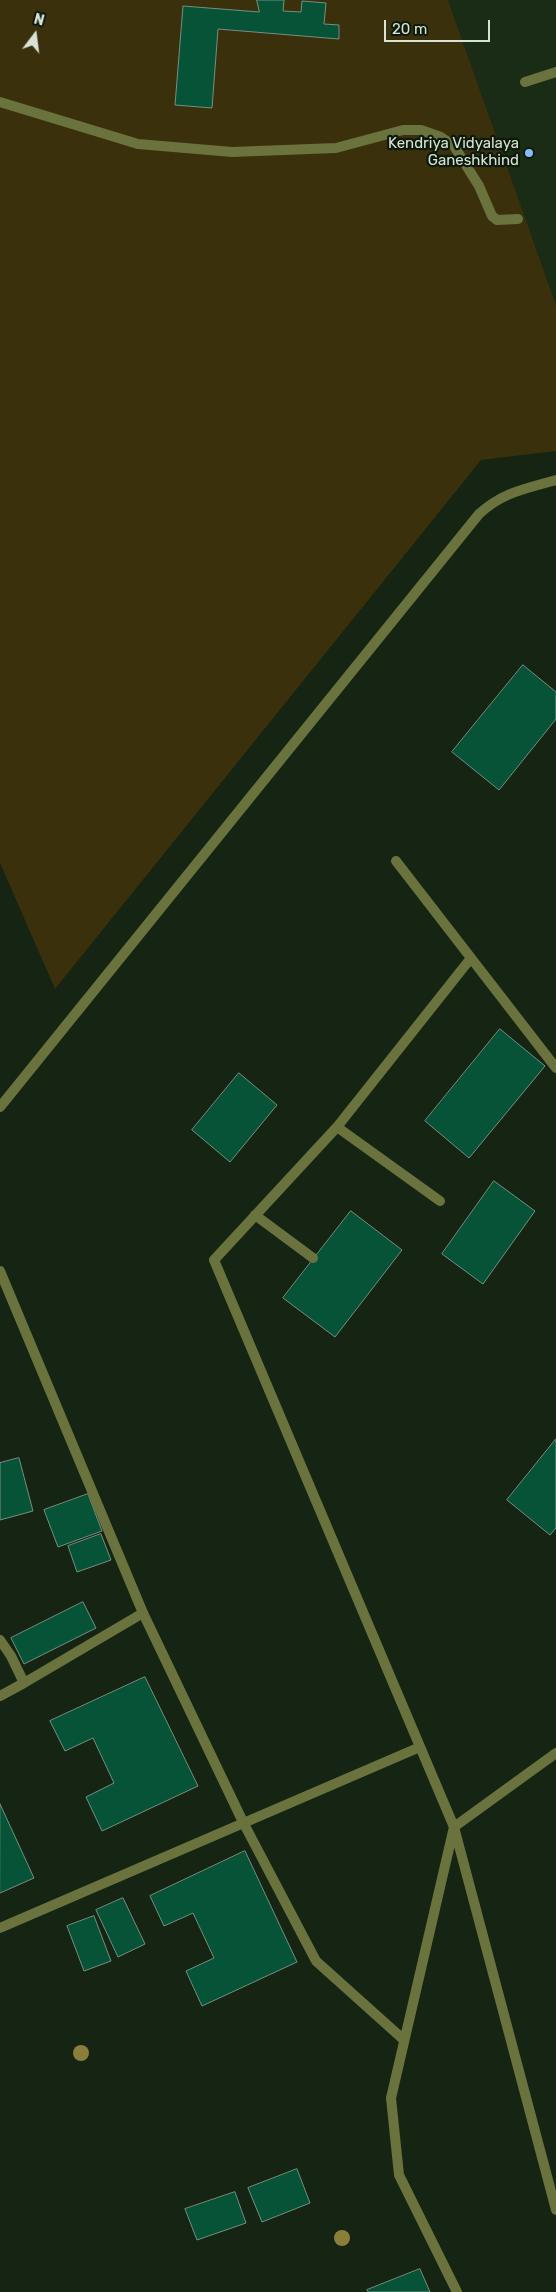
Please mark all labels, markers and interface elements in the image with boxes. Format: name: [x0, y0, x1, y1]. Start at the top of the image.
north arrow: [10, 10, 60, 60]
scale bar: [386, 10, 492, 42]
text: N: [32, 11, 46, 30]
text: 20 m: [392, 20, 427, 38]
place label: Kendriya Vidyalaya Ganeshkhind: [388, 135, 519, 170]
marker: Kendriya Vidyalaya Ganeshkhind: [523, 147, 535, 159]

